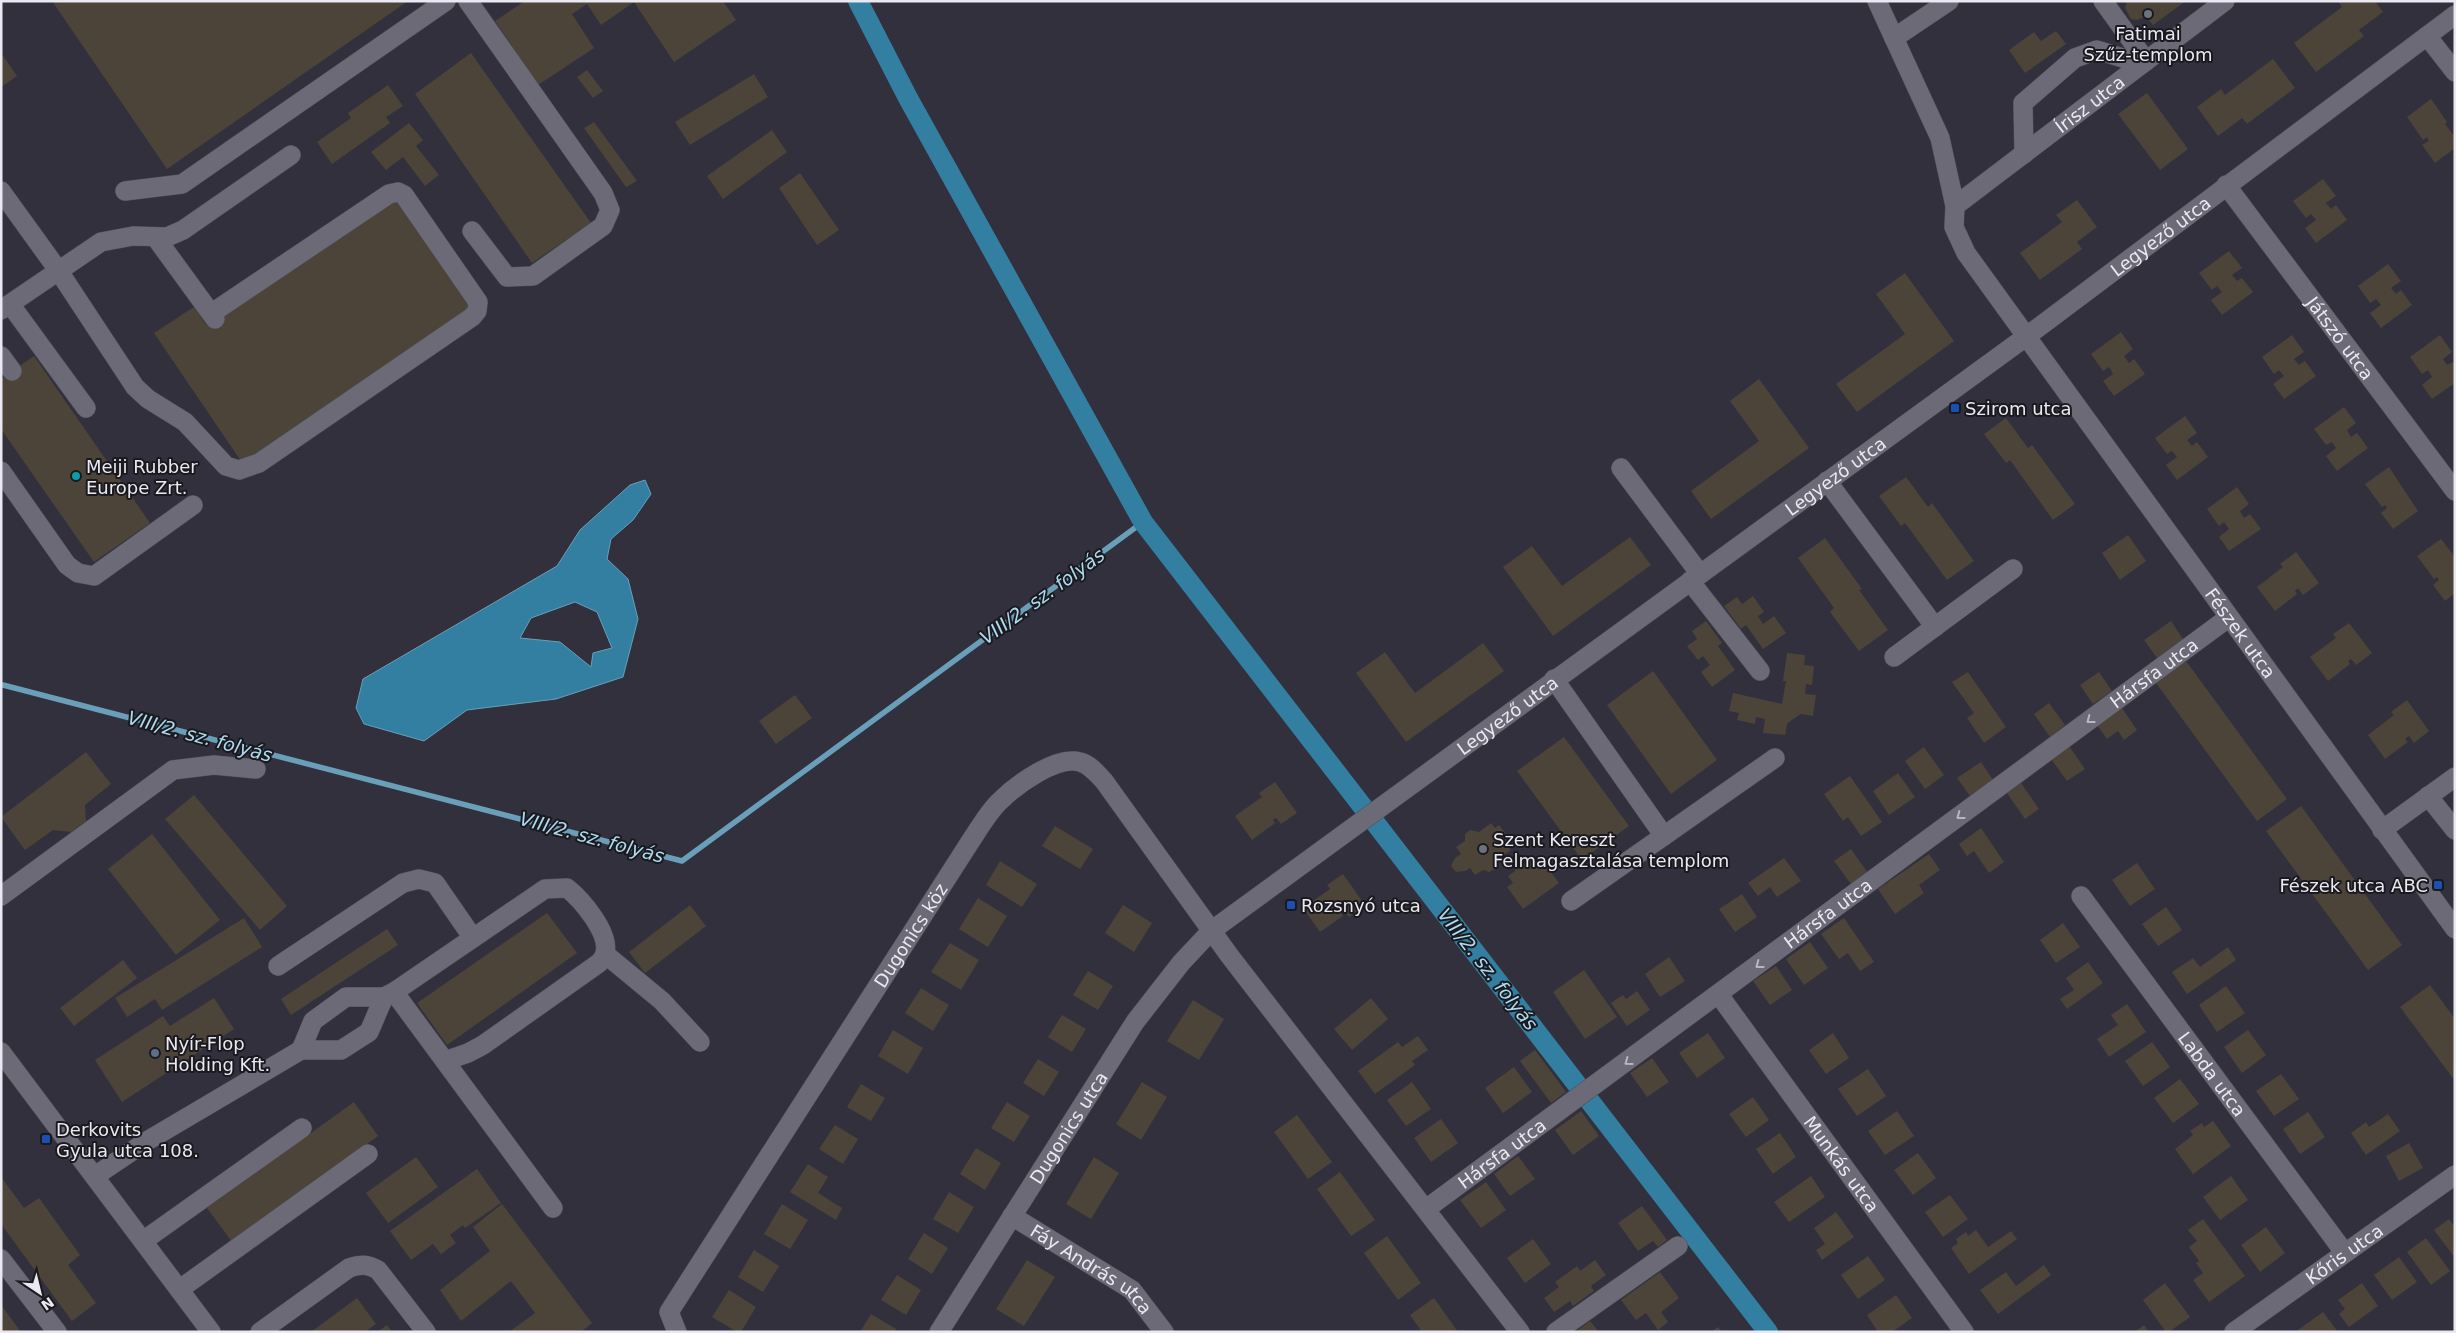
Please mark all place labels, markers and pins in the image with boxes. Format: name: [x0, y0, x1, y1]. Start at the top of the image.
marker: Fatimai Szűz-templom: [2142, 8, 2154, 20]
place label: Fatimai Szűz-templom: [2084, 23, 2212, 65]
place label: Szirom utca: [1965, 398, 2072, 419]
marker: Szirom utca: [1949, 402, 1961, 414]
place label: Meiji Rubber Europe Zrt.: [86, 456, 198, 498]
marker: Meiji Rubber Europe Zrt.: [70, 470, 82, 482]
place label: Szent Kereszt Felmagasztalása templom: [1493, 829, 1729, 871]
marker: Szent Kereszt Felmagasztalása templom: [1477, 843, 1489, 855]
place label: Fészek utca ABC: [2279, 875, 2428, 896]
marker: Fészek utca ABC: [2432, 879, 2444, 891]
place label: Rozsnyó utca: [1301, 895, 1421, 916]
marker: Rozsnyó utca: [1285, 899, 1297, 911]
place label: Nyír-Flop Holding Kft.: [165, 1033, 270, 1075]
marker: Nyír-Flop Holding Kft.: [149, 1047, 161, 1059]
place label: Derkovits Gyula utca 108.: [56, 1119, 199, 1161]
marker: Derkovits Gyula utca 108.: [40, 1133, 52, 1145]

